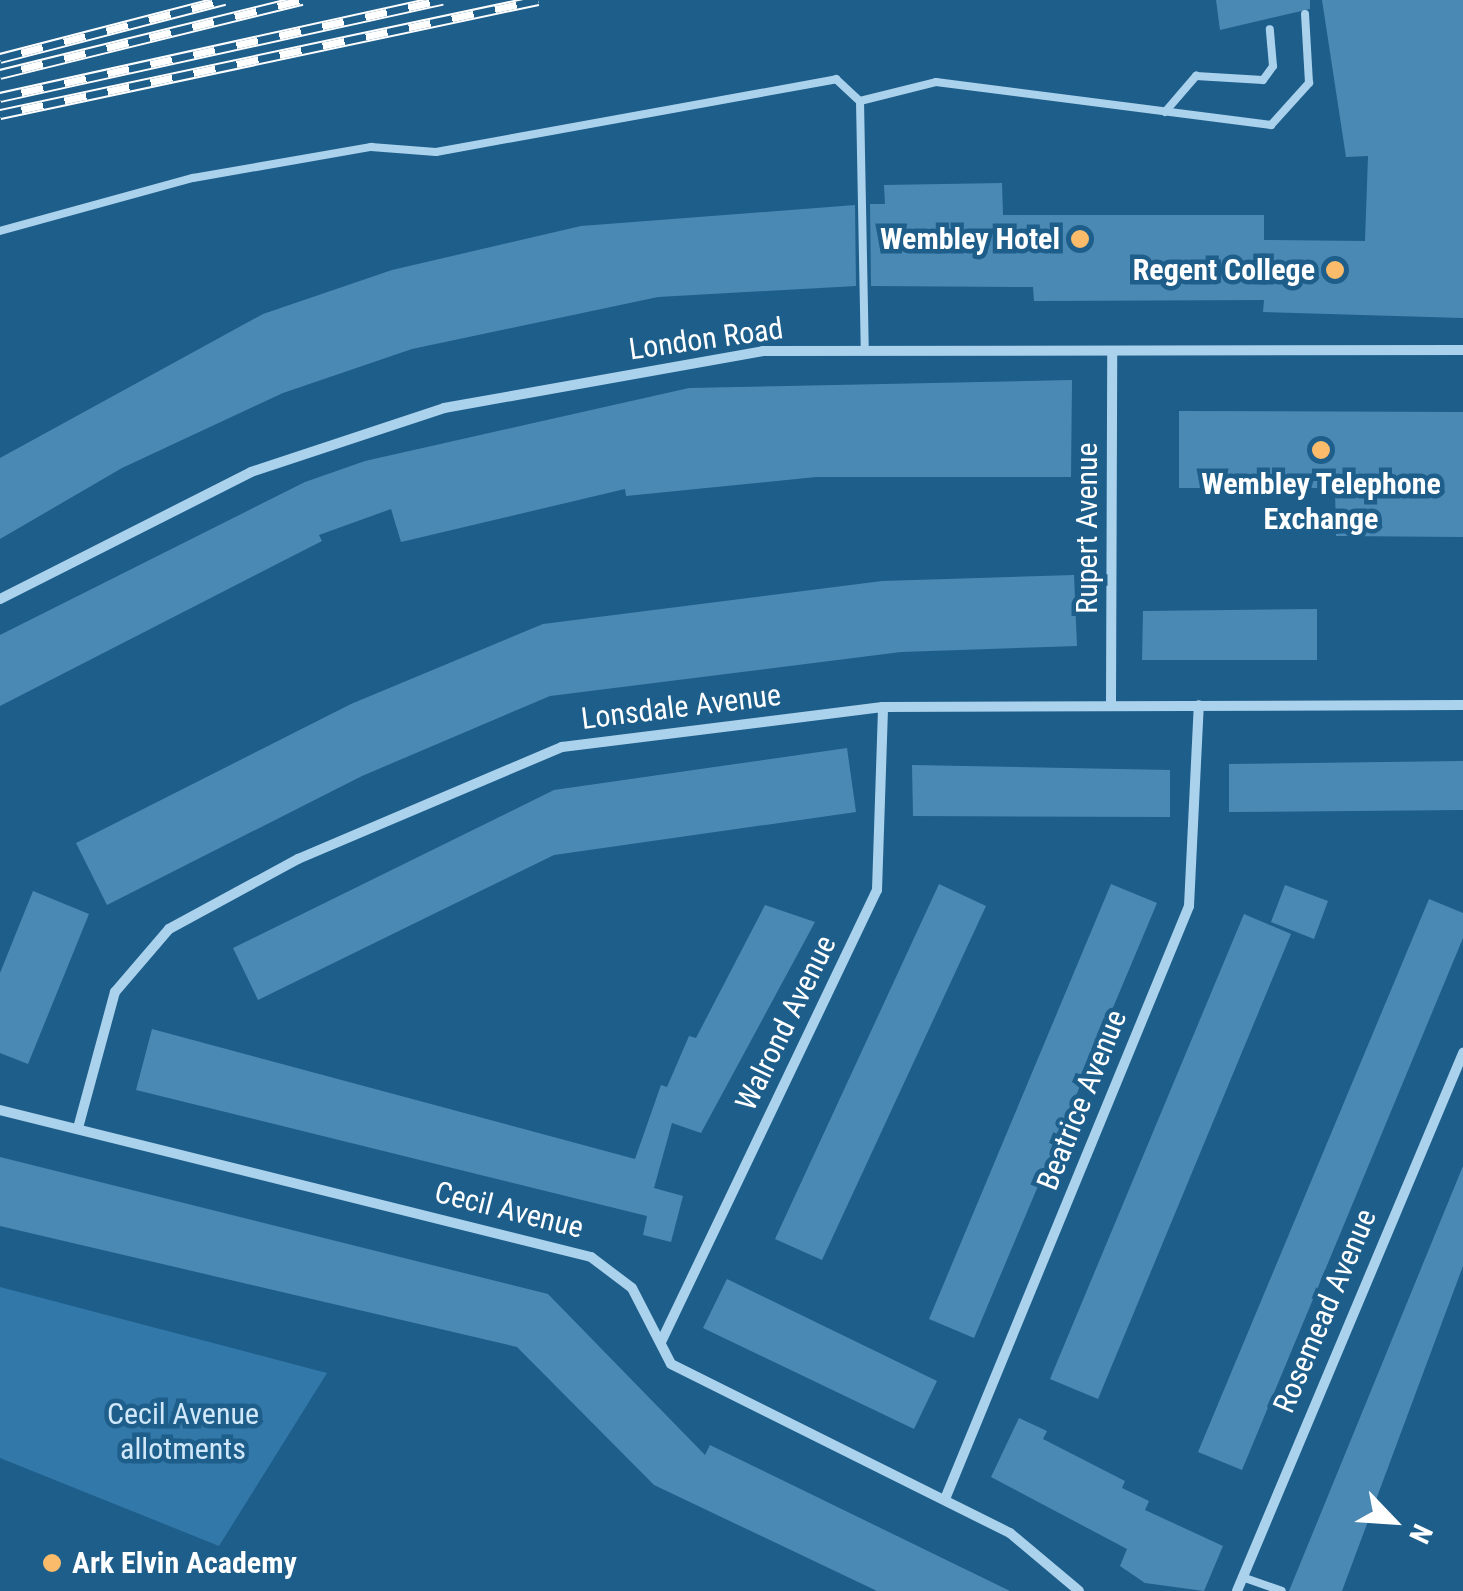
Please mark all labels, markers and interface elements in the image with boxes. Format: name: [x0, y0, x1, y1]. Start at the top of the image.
place label: Wembley Hotel: [880, 221, 1060, 257]
marker: Wembley Hotel: [1069, 228, 1091, 250]
place label: Regent College: [1133, 252, 1315, 288]
marker: Regent College: [1324, 259, 1346, 281]
street label: London Road: [627, 310, 785, 368]
marker: Wembley Telephone Exchange: [1310, 439, 1332, 461]
street label: Rupert Avenue: [1069, 442, 1105, 614]
place label: Wembley Telephone Exchange: [1201, 466, 1441, 536]
street label: Lonsdale Avenue: [579, 677, 783, 737]
street label: Walrond Avenue: [728, 930, 844, 1116]
street label: Beatrice Avenue: [1030, 1005, 1134, 1195]
street label: Cecil Avenue: [431, 1174, 587, 1246]
street label: Rosemead Avenue: [1266, 1204, 1384, 1418]
park label: Cecil Avenue allotments: [107, 1396, 259, 1466]
north arrow: [1343, 1471, 1443, 1571]
text: N: [1402, 1519, 1439, 1549]
place label: Ark Elvin Academy: [72, 1545, 297, 1581]
marker: Ark Elvin Academy: [41, 1552, 63, 1574]

